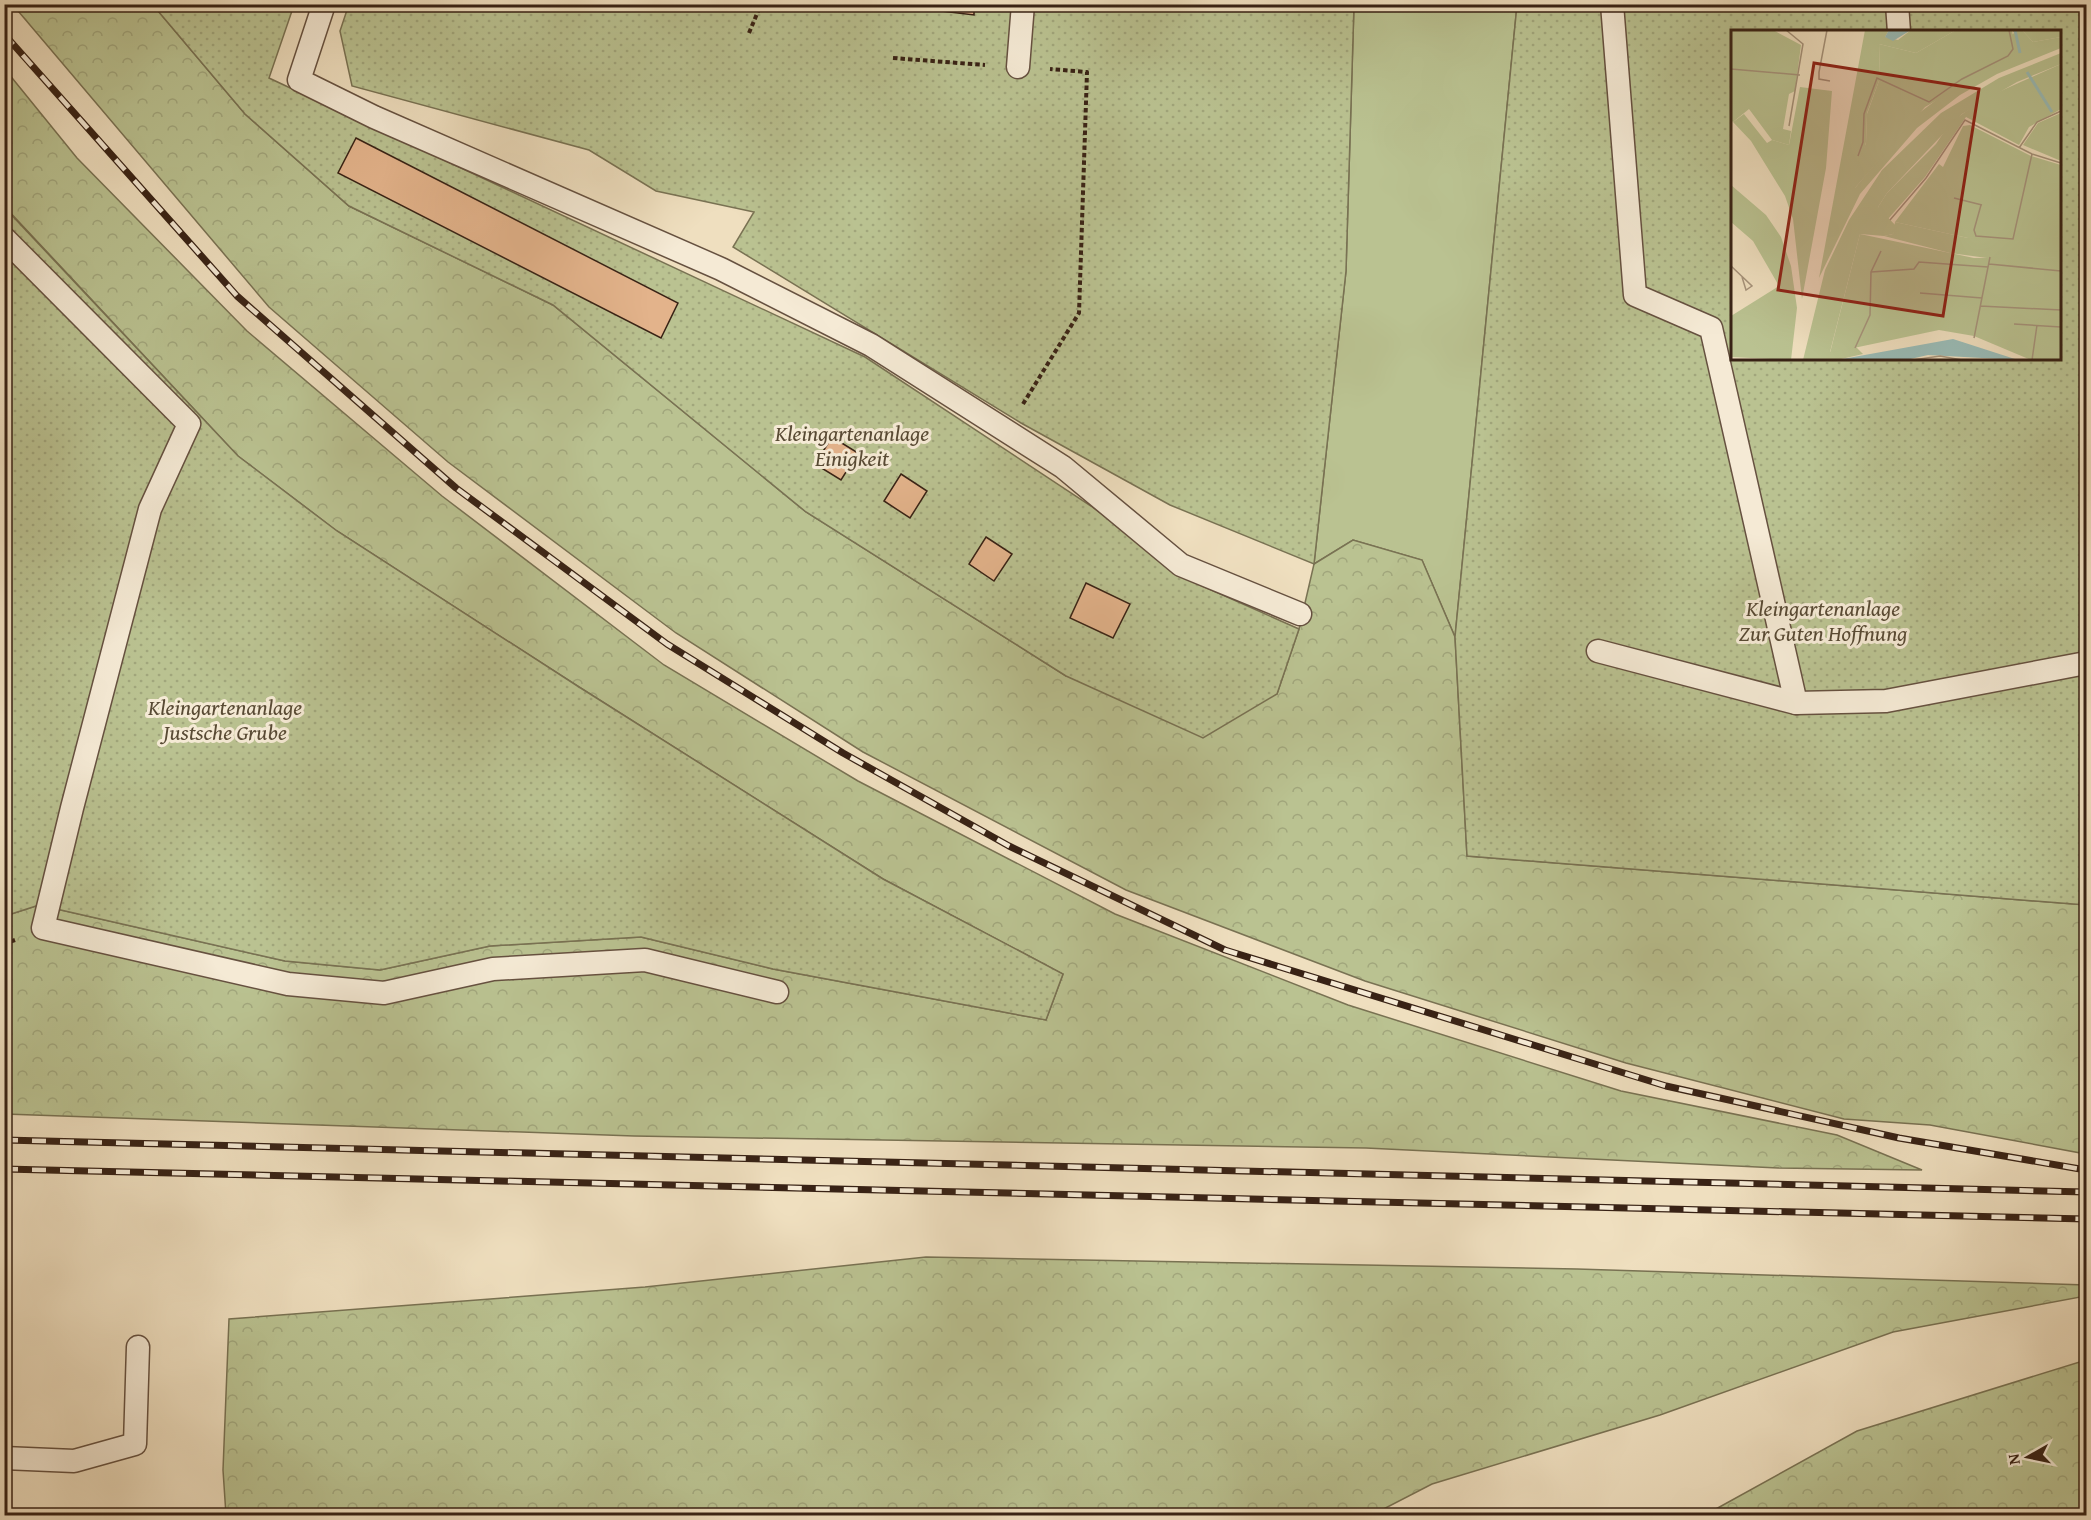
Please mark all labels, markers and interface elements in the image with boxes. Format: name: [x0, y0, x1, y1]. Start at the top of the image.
inset map: [1731, 30, 2061, 360]
park label: Kleingartenanlage Einigkeit: [774, 417, 929, 474]
park label: Kleingartenanlage Zur Guten Hoffnung: [1739, 592, 1907, 649]
park label: Kleingartenanlage Justsche Grube: [147, 691, 302, 748]
north arrow: [1998, 1427, 2058, 1487]
text: N: [2000, 1452, 2026, 1467]

